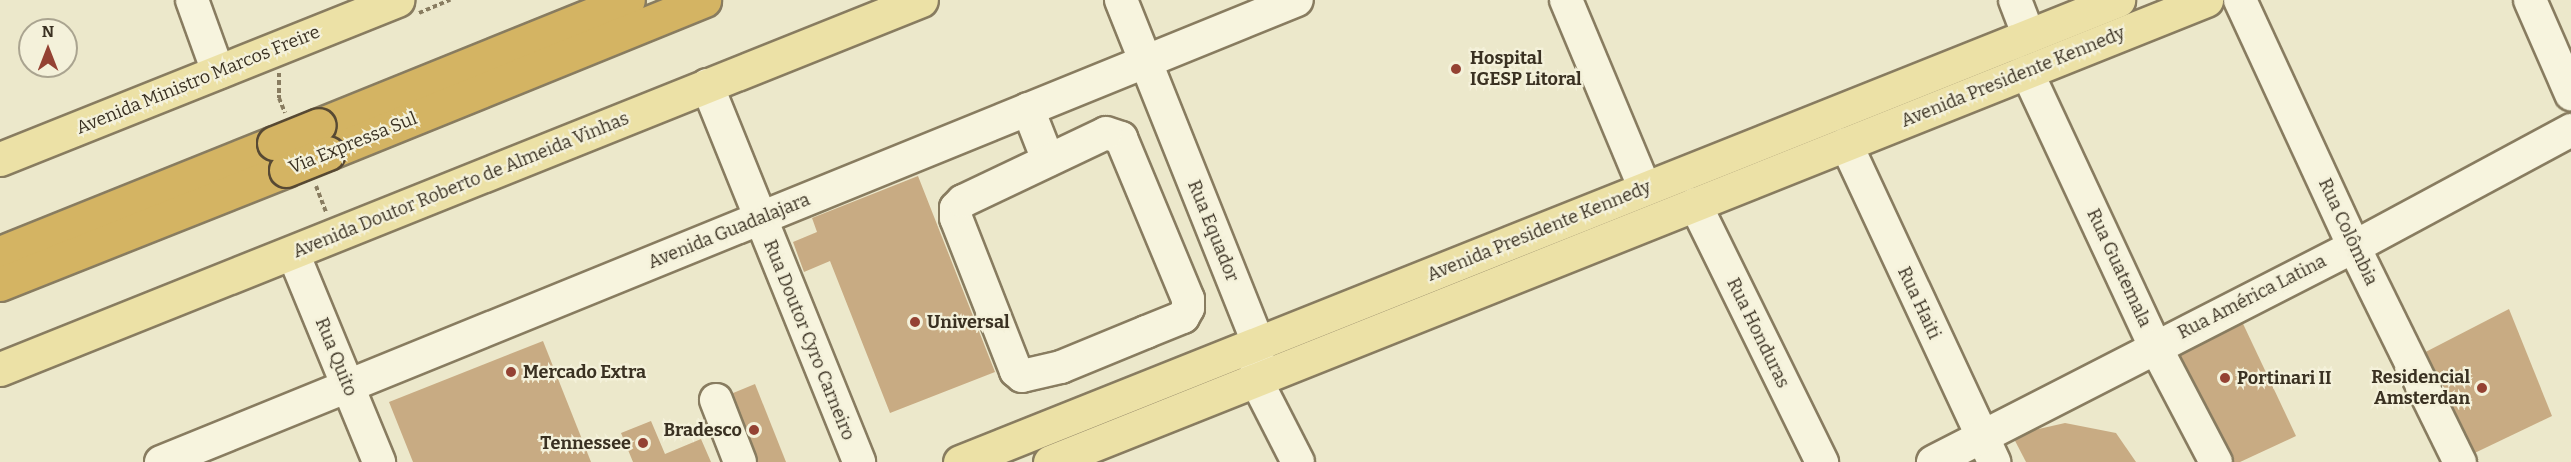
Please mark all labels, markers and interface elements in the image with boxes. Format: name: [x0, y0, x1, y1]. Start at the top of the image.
north arrow: [18, 18, 78, 78]
street label: Avenida Ministro Marcos Freire: [73, 21, 323, 139]
text: N: [42, 22, 54, 41]
street label: Avenida Presidente Kennedy: [1898, 22, 2128, 132]
place label: Hospital IGESP Litoral: [1470, 48, 1582, 90]
marker: Hospital IGESP Litoral: [1447, 60, 1465, 78]
street label: Via Expressa Sul: [286, 107, 420, 179]
street label: Avenida Doutor Roberto de Almeida Vinhas: [290, 107, 632, 263]
street label: Rua Colômbia: [2314, 175, 2382, 289]
street label: Avenida Presidente Kennedy: [1424, 176, 1654, 286]
street label: Rua Equador: [1183, 177, 1243, 285]
street label: Avenida Guadalajara: [645, 189, 813, 273]
street label: Rua Guatemala: [2082, 205, 2156, 331]
street label: Rua Doutor Cyro Carneiro: [759, 237, 859, 443]
street label: Rua América Latina: [2174, 250, 2330, 344]
street label: Rua Haiti: [1893, 263, 1945, 343]
street label: Rua Honduras: [1722, 275, 1794, 391]
place label: Universal: [927, 311, 1010, 333]
street label: Rua Quito: [310, 315, 362, 399]
marker: Universal: [908, 315, 922, 329]
place label: Mercado Extra: [523, 361, 646, 383]
marker: Mercado Extra: [504, 365, 518, 379]
place label: Portinari II: [2237, 367, 2332, 389]
place label: Residencial Amsterdan: [2371, 367, 2470, 410]
marker: Portinari II: [2218, 371, 2232, 385]
marker: Residencial Amsterdan: [2475, 381, 2489, 395]
place label: Bradesco: [664, 419, 742, 441]
marker: Bradesco: [747, 423, 761, 437]
place label: Tennessee: [540, 432, 631, 454]
marker: Tennessee: [636, 436, 650, 450]

